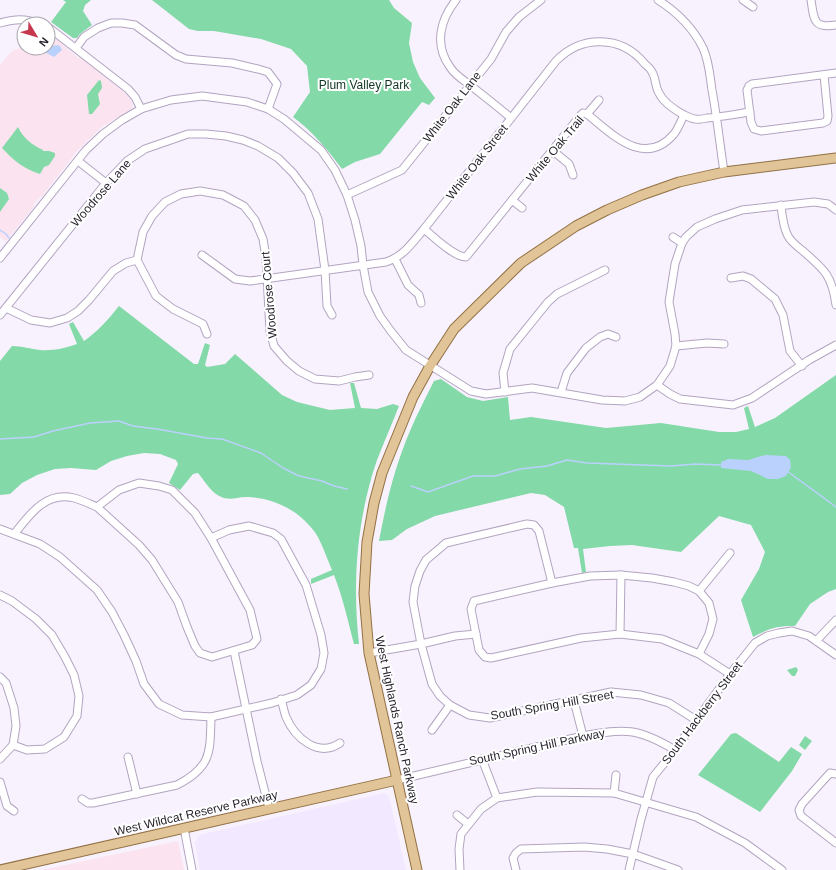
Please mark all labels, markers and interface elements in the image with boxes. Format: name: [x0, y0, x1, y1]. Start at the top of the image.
north arrow: [16, 16, 56, 56]
text: N: [37, 35, 51, 49]
street label: White Oak Lane: [420, 69, 484, 145]
park label: Plum Valley Park: [319, 78, 410, 92]
street label: White Oak Trail: [523, 113, 587, 185]
street label: White Oak Street: [443, 121, 511, 202]
street label: Woodrose Lane: [68, 156, 134, 229]
street label: Woodrose Court: [258, 250, 280, 339]
street label: West Highlands Ranch Parkway: [372, 635, 422, 805]
street label: South Hackberry Street: [659, 658, 746, 767]
street label: South Spring Hill Street: [489, 687, 615, 723]
street label: South Spring Hill Parkway: [468, 726, 606, 768]
street label: West Wildcat Reserve Parkway: [113, 787, 279, 839]

